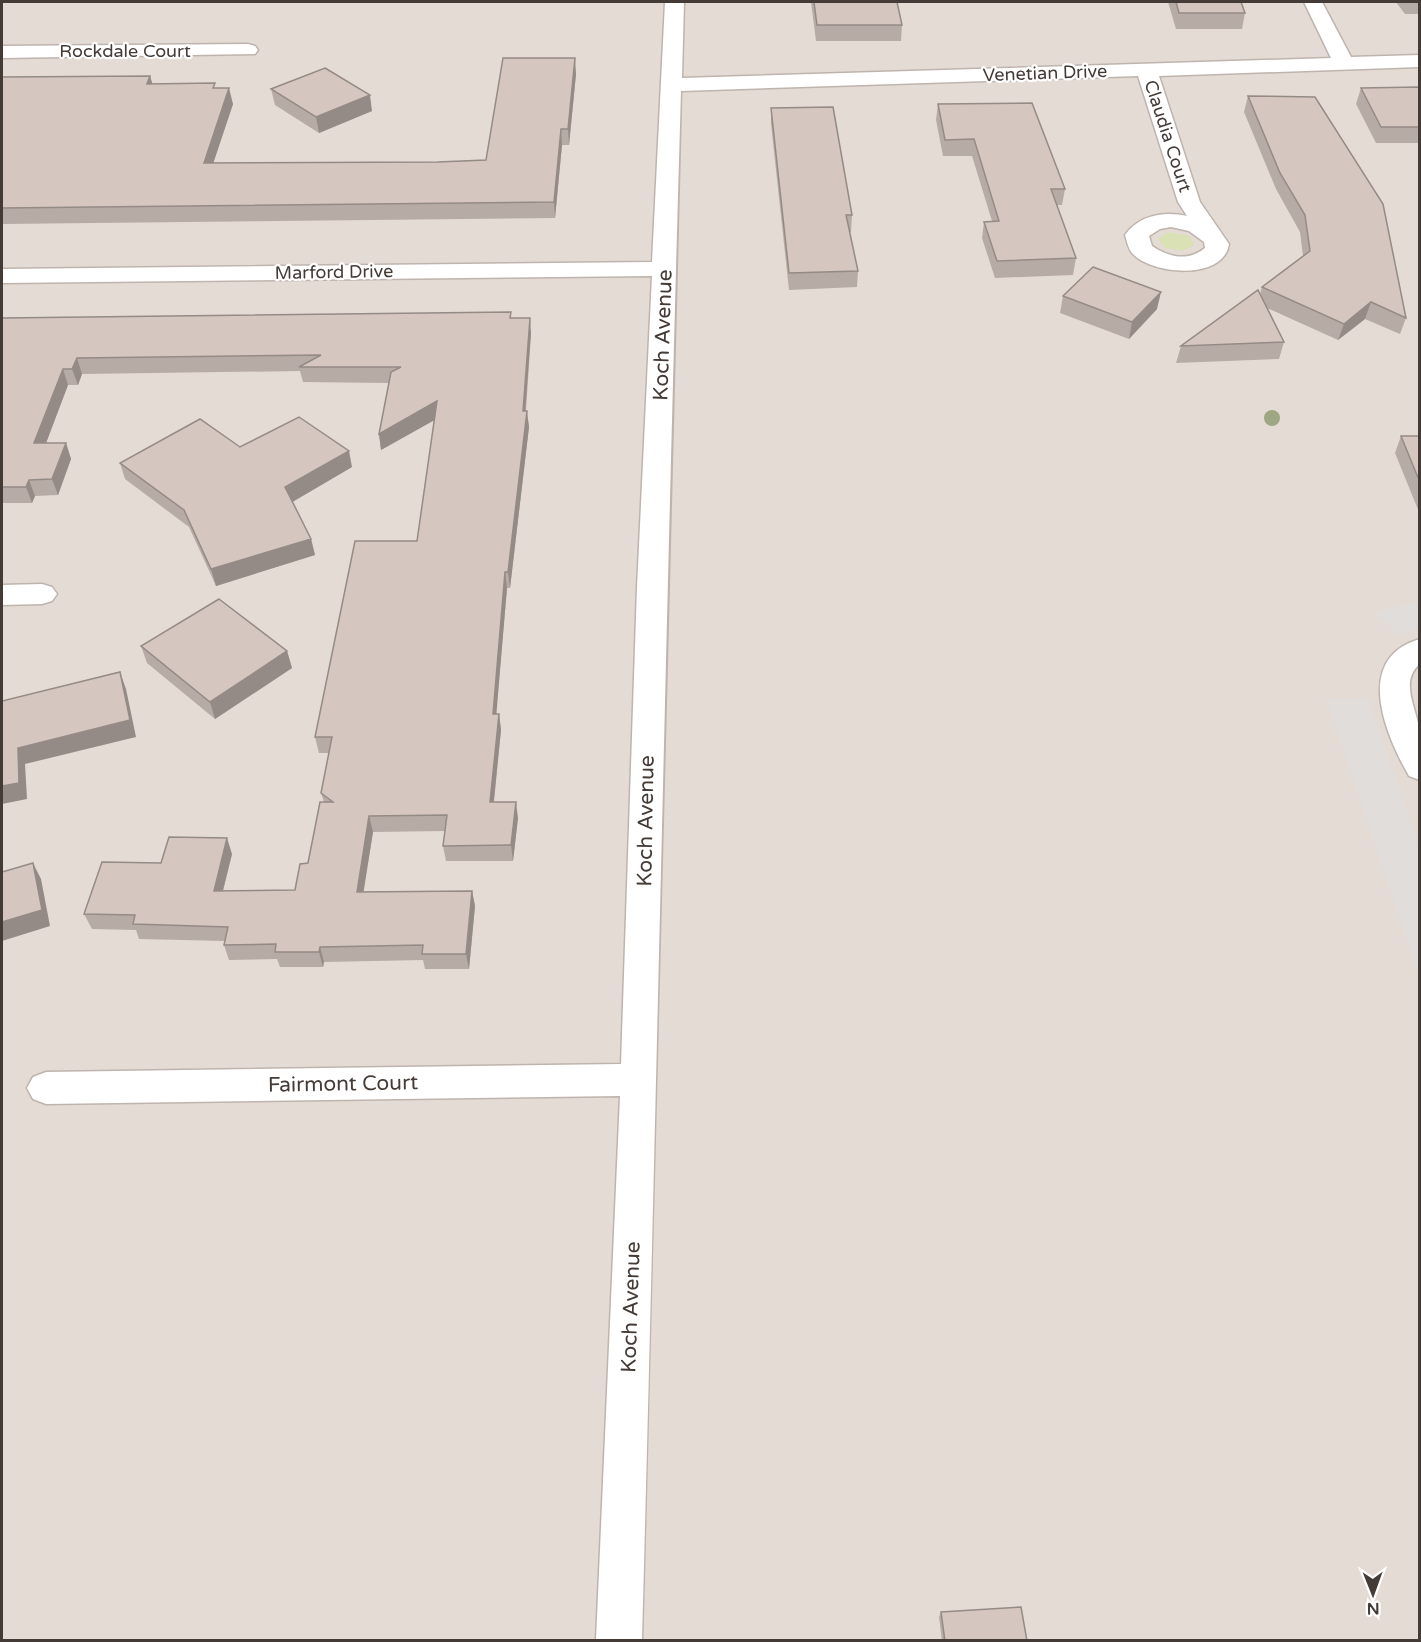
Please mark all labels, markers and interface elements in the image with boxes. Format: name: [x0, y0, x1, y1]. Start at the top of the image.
street label: Rockdale Court: [59, 40, 191, 62]
street label: Venetian Drive: [983, 60, 1107, 86]
street label: Claudia Court: [1140, 77, 1197, 195]
street label: Marford Drive: [274, 260, 394, 284]
street label: Koch Avenue: [648, 269, 678, 401]
street label: Koch Avenue: [632, 755, 660, 887]
street label: Fairmont Court: [268, 1070, 418, 1098]
street label: Koch Avenue: [616, 1241, 646, 1373]
north arrow: [1343, 1564, 1403, 1624]
text: N: [1367, 1598, 1380, 1618]

